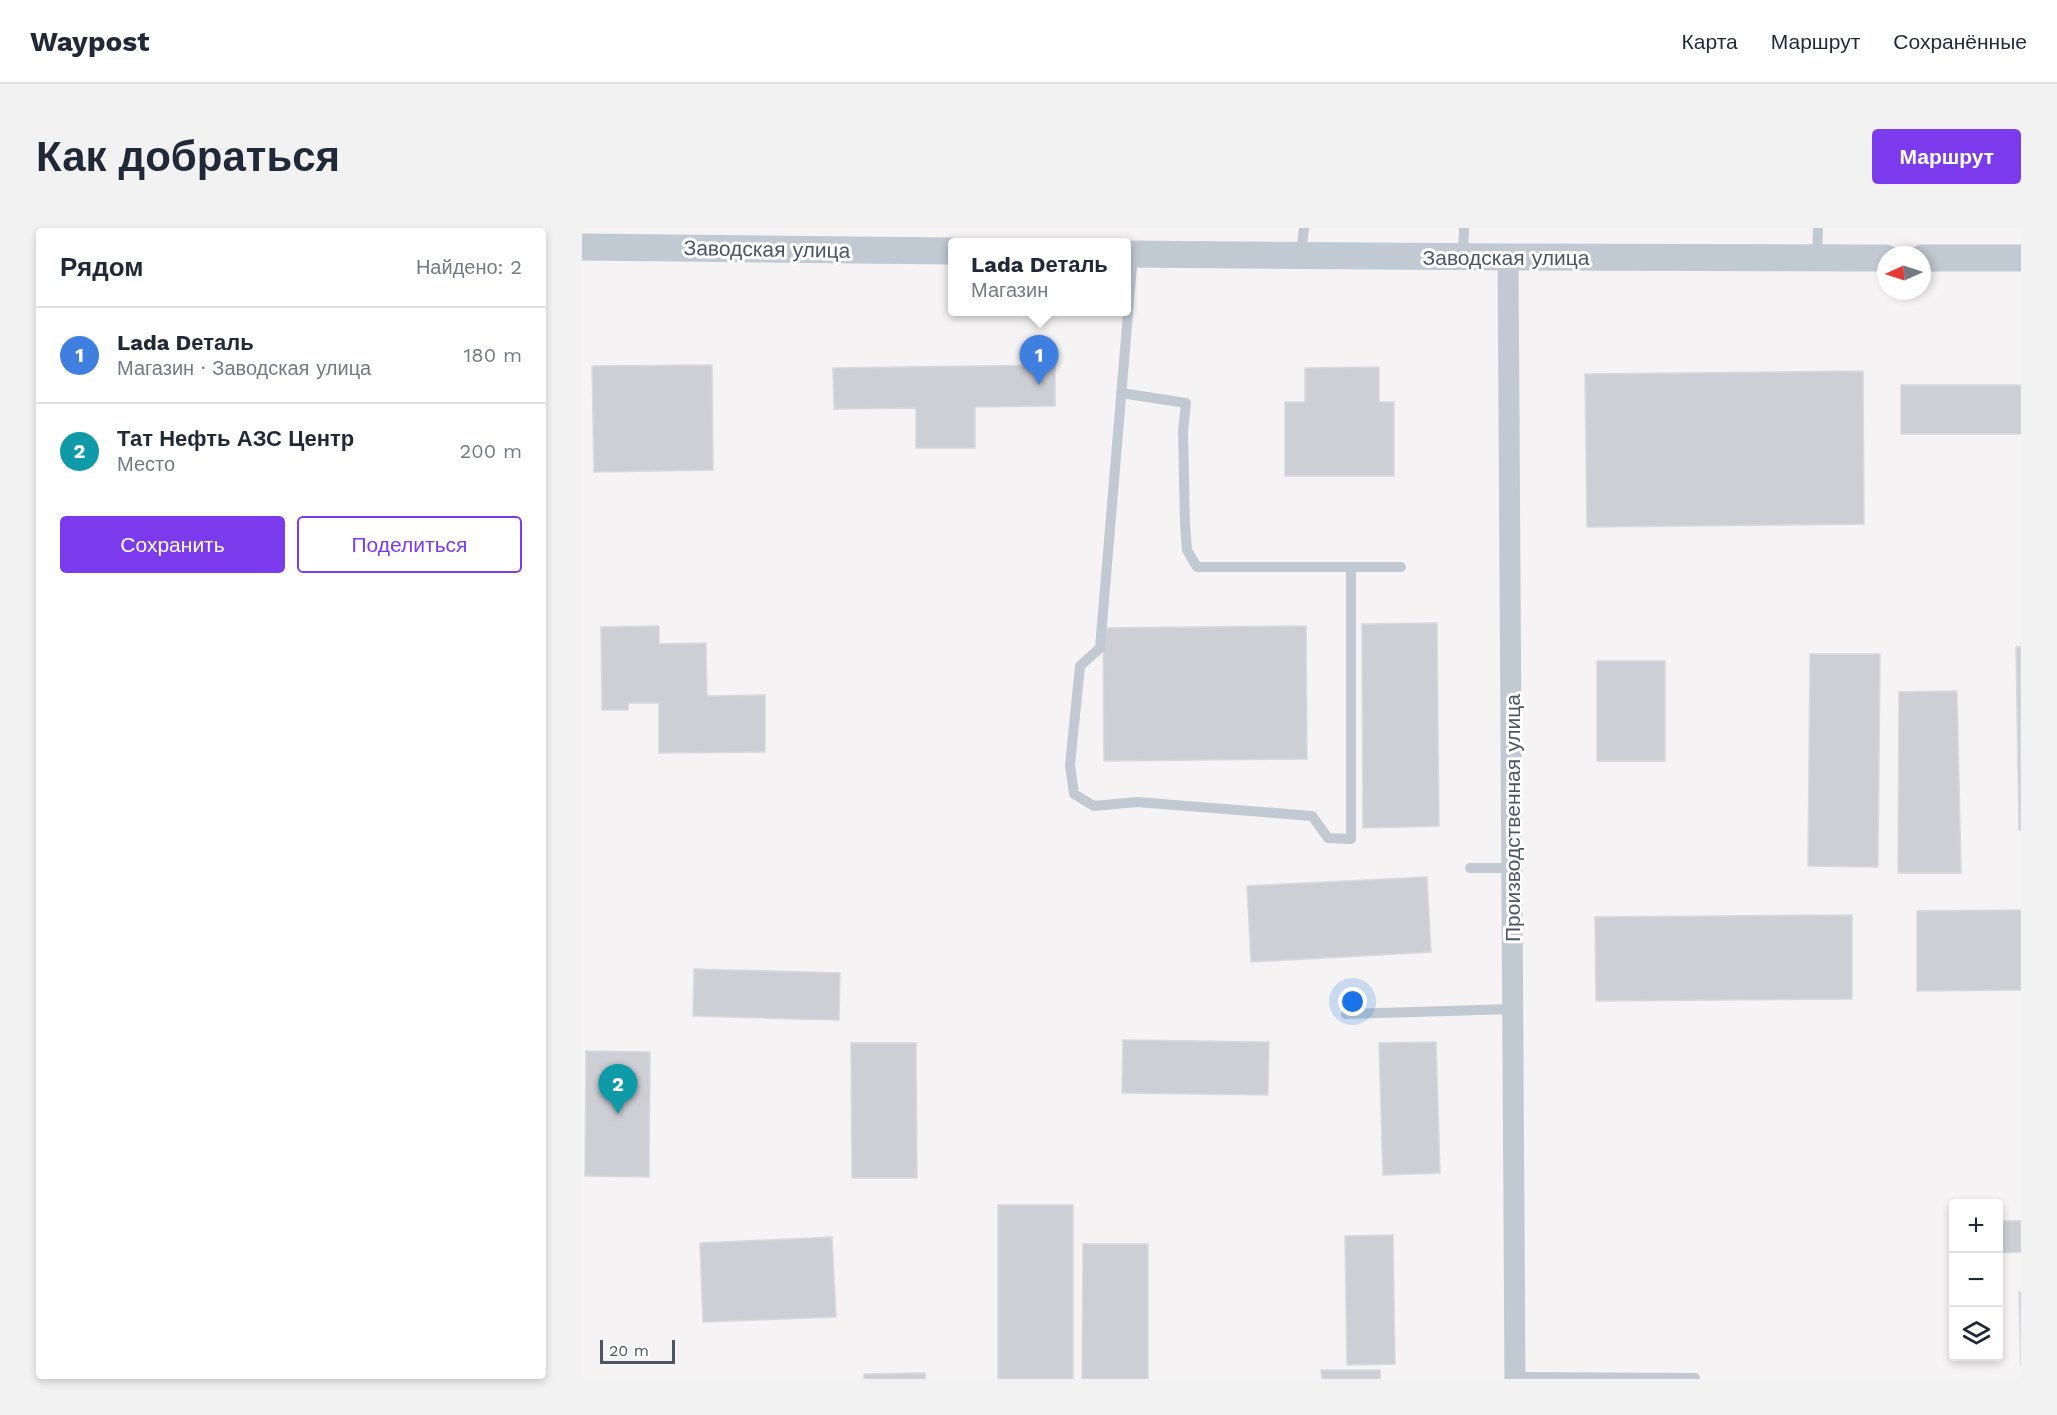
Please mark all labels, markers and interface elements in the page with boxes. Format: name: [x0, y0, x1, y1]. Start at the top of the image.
text: Waypost: [30, 25, 149, 58]
text: Карта: [1682, 29, 1738, 54]
text: Маршрут: [1771, 29, 1860, 54]
text: Сохранённые: [1893, 29, 2027, 54]
button: Маршрут: [1872, 129, 2021, 184]
text: Как добраться: [36, 132, 340, 181]
street label: Заводская улица: [683, 235, 851, 263]
popup: [948, 238, 1131, 316]
street label: Заводская улица: [1423, 245, 1590, 270]
north arrow: [1877, 246, 1931, 300]
text: Рядом: [60, 252, 143, 282]
text: Lada Dеталь: [971, 252, 1108, 277]
text: Найдено: 2: [416, 255, 522, 279]
text: Магазин: [971, 278, 1048, 302]
text: Lada Dеталь: [117, 330, 254, 355]
pin: 1: [1020, 336, 1058, 385]
text: 1: [75, 343, 84, 367]
text: 180 m: [464, 343, 522, 367]
text: Магазин · Заводская улица: [117, 356, 371, 380]
text: Тат Нефть АЗС Центр: [117, 426, 354, 451]
text: 2: [74, 439, 85, 463]
text: 200 m: [460, 439, 522, 463]
text: Место: [117, 452, 175, 476]
button: Сохранить: [60, 516, 285, 573]
button: Поделиться: [297, 516, 522, 573]
street label: Производственная улица: [1500, 694, 1525, 942]
your location: [1338, 987, 1367, 1016]
pin: 2: [598, 1064, 638, 1114]
map controls: [1949, 1199, 2003, 1361]
button: +: [1949, 1199, 2003, 1253]
button: −: [1949, 1253, 2003, 1307]
button: layers: [1949, 1307, 2003, 1361]
scale bar: [600, 1337, 675, 1364]
text: 20 m: [609, 1341, 649, 1360]

